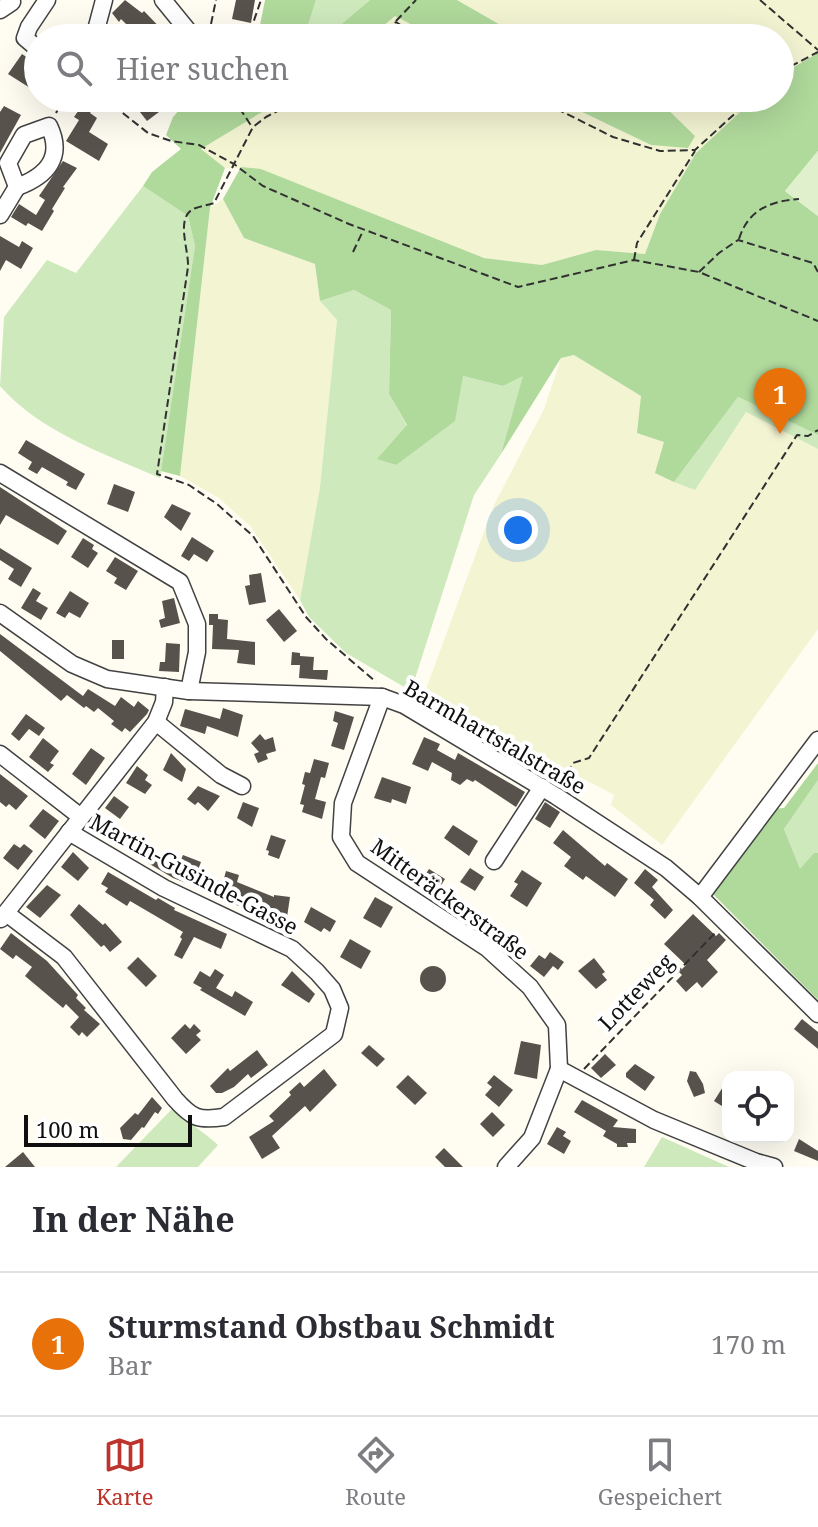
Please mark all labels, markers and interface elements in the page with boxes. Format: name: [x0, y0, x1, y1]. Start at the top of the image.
search box: [24, 24, 794, 112]
icon: search: [52, 46, 96, 90]
text: Hier suchen: [116, 48, 289, 89]
pin: 1: [754, 368, 806, 434]
your location: [498, 510, 538, 550]
street label: Barmhartstalstraße: [399, 672, 592, 800]
street label: Martin-Gusinde-Gasse: [85, 805, 304, 941]
street label: Mitteräckerstraße: [365, 831, 536, 966]
street label: Lotteweg: [591, 946, 680, 1036]
map controls: [722, 1071, 794, 1143]
button: locate: [722, 1071, 794, 1143]
scale bar: [24, 1111, 192, 1147]
text: 100 m: [36, 1114, 99, 1144]
text: In der Nähe: [32, 1196, 235, 1242]
text: Sturmstand Obstbau Schmidt: [108, 1306, 555, 1347]
text: 1: [51, 1326, 65, 1362]
text: 170 m: [711, 1326, 786, 1362]
text: Bar: [108, 1347, 152, 1383]
tab: Karte: [96, 1433, 154, 1511]
tab: Route: [345, 1433, 406, 1511]
tab: Gespeichert: [598, 1433, 722, 1511]

